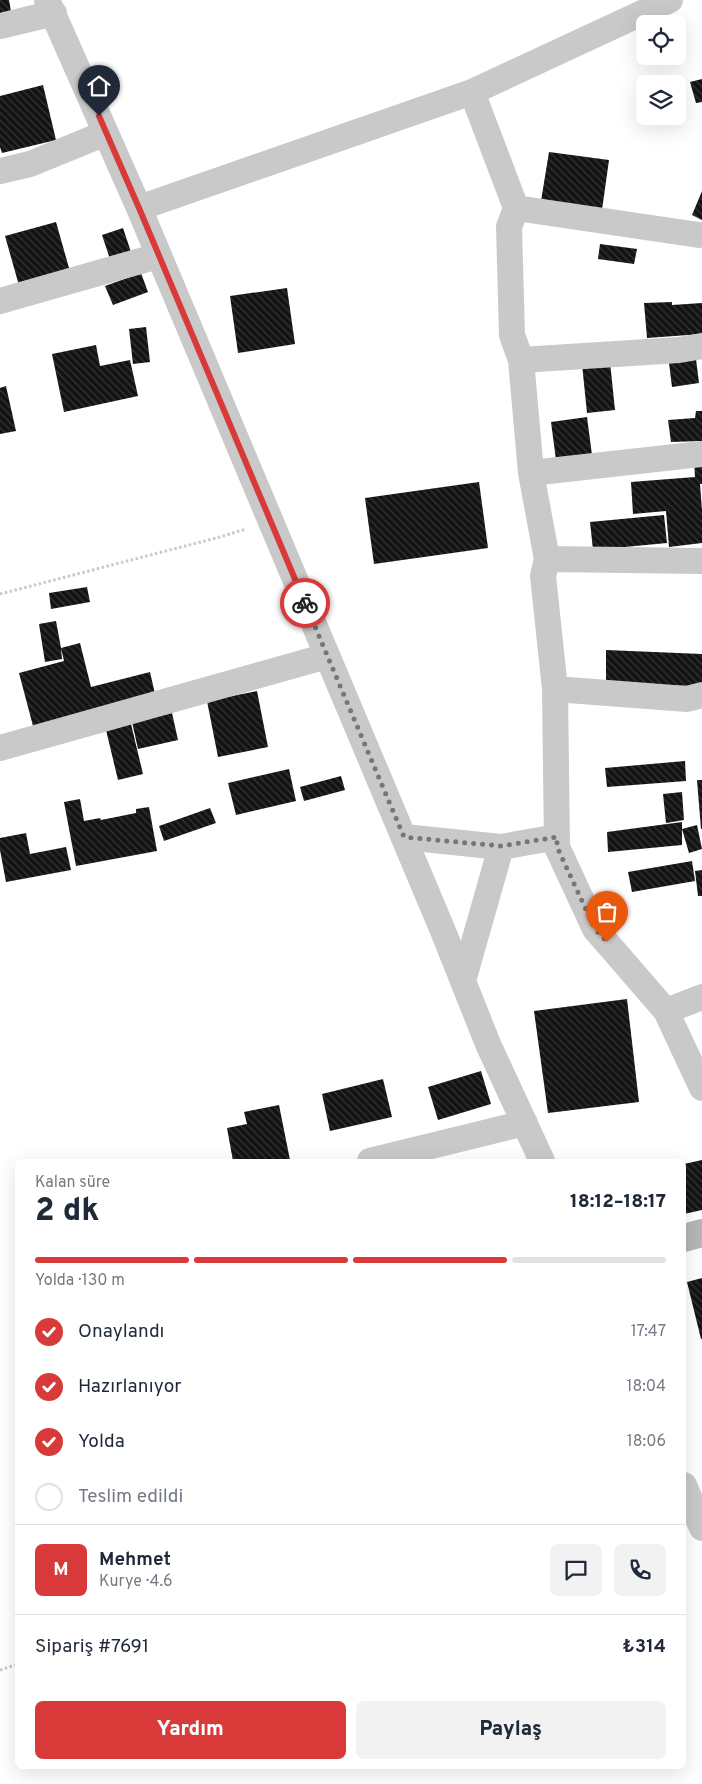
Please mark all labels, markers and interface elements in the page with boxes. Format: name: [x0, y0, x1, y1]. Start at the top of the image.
map controls: [636, 15, 686, 125]
button: locate: [636, 15, 686, 65]
pin: [78, 65, 120, 116]
icon: home: [85, 72, 113, 100]
button: layers: [636, 75, 686, 125]
courier: [280, 578, 330, 628]
icon: bike: [291, 589, 319, 617]
pin: [586, 891, 628, 942]
icon: bag: [593, 898, 621, 926]
text: Kalan süre: [35, 1173, 110, 1193]
text: 18:12–18:17: [570, 1190, 666, 1214]
text: 2 dk: [35, 1192, 100, 1232]
text: Yolda · 130 m: [35, 1271, 125, 1291]
icon: check: [35, 1318, 63, 1346]
text: Onaylandı: [78, 1320, 164, 1344]
text: 17:47: [631, 1322, 666, 1342]
icon: check: [35, 1373, 63, 1401]
text: Hazırlanıyor: [78, 1375, 182, 1399]
text: 18:04: [626, 1377, 666, 1397]
icon: check: [35, 1428, 63, 1456]
text: Yolda: [78, 1430, 125, 1454]
text: 18:06: [627, 1432, 666, 1452]
text: Teslim edildi: [78, 1485, 183, 1509]
button: chat: [550, 1544, 602, 1596]
button: phone: [614, 1544, 666, 1596]
text: Mehmet: [99, 1548, 171, 1572]
text: M: [53, 1558, 69, 1582]
text: Kurye · 4.6: [99, 1572, 173, 1592]
text: Sipariş #7691: [35, 1635, 149, 1659]
text: ₺314: [622, 1635, 666, 1659]
button: Yardım: [35, 1701, 346, 1759]
button: Paylaş: [356, 1701, 666, 1759]

